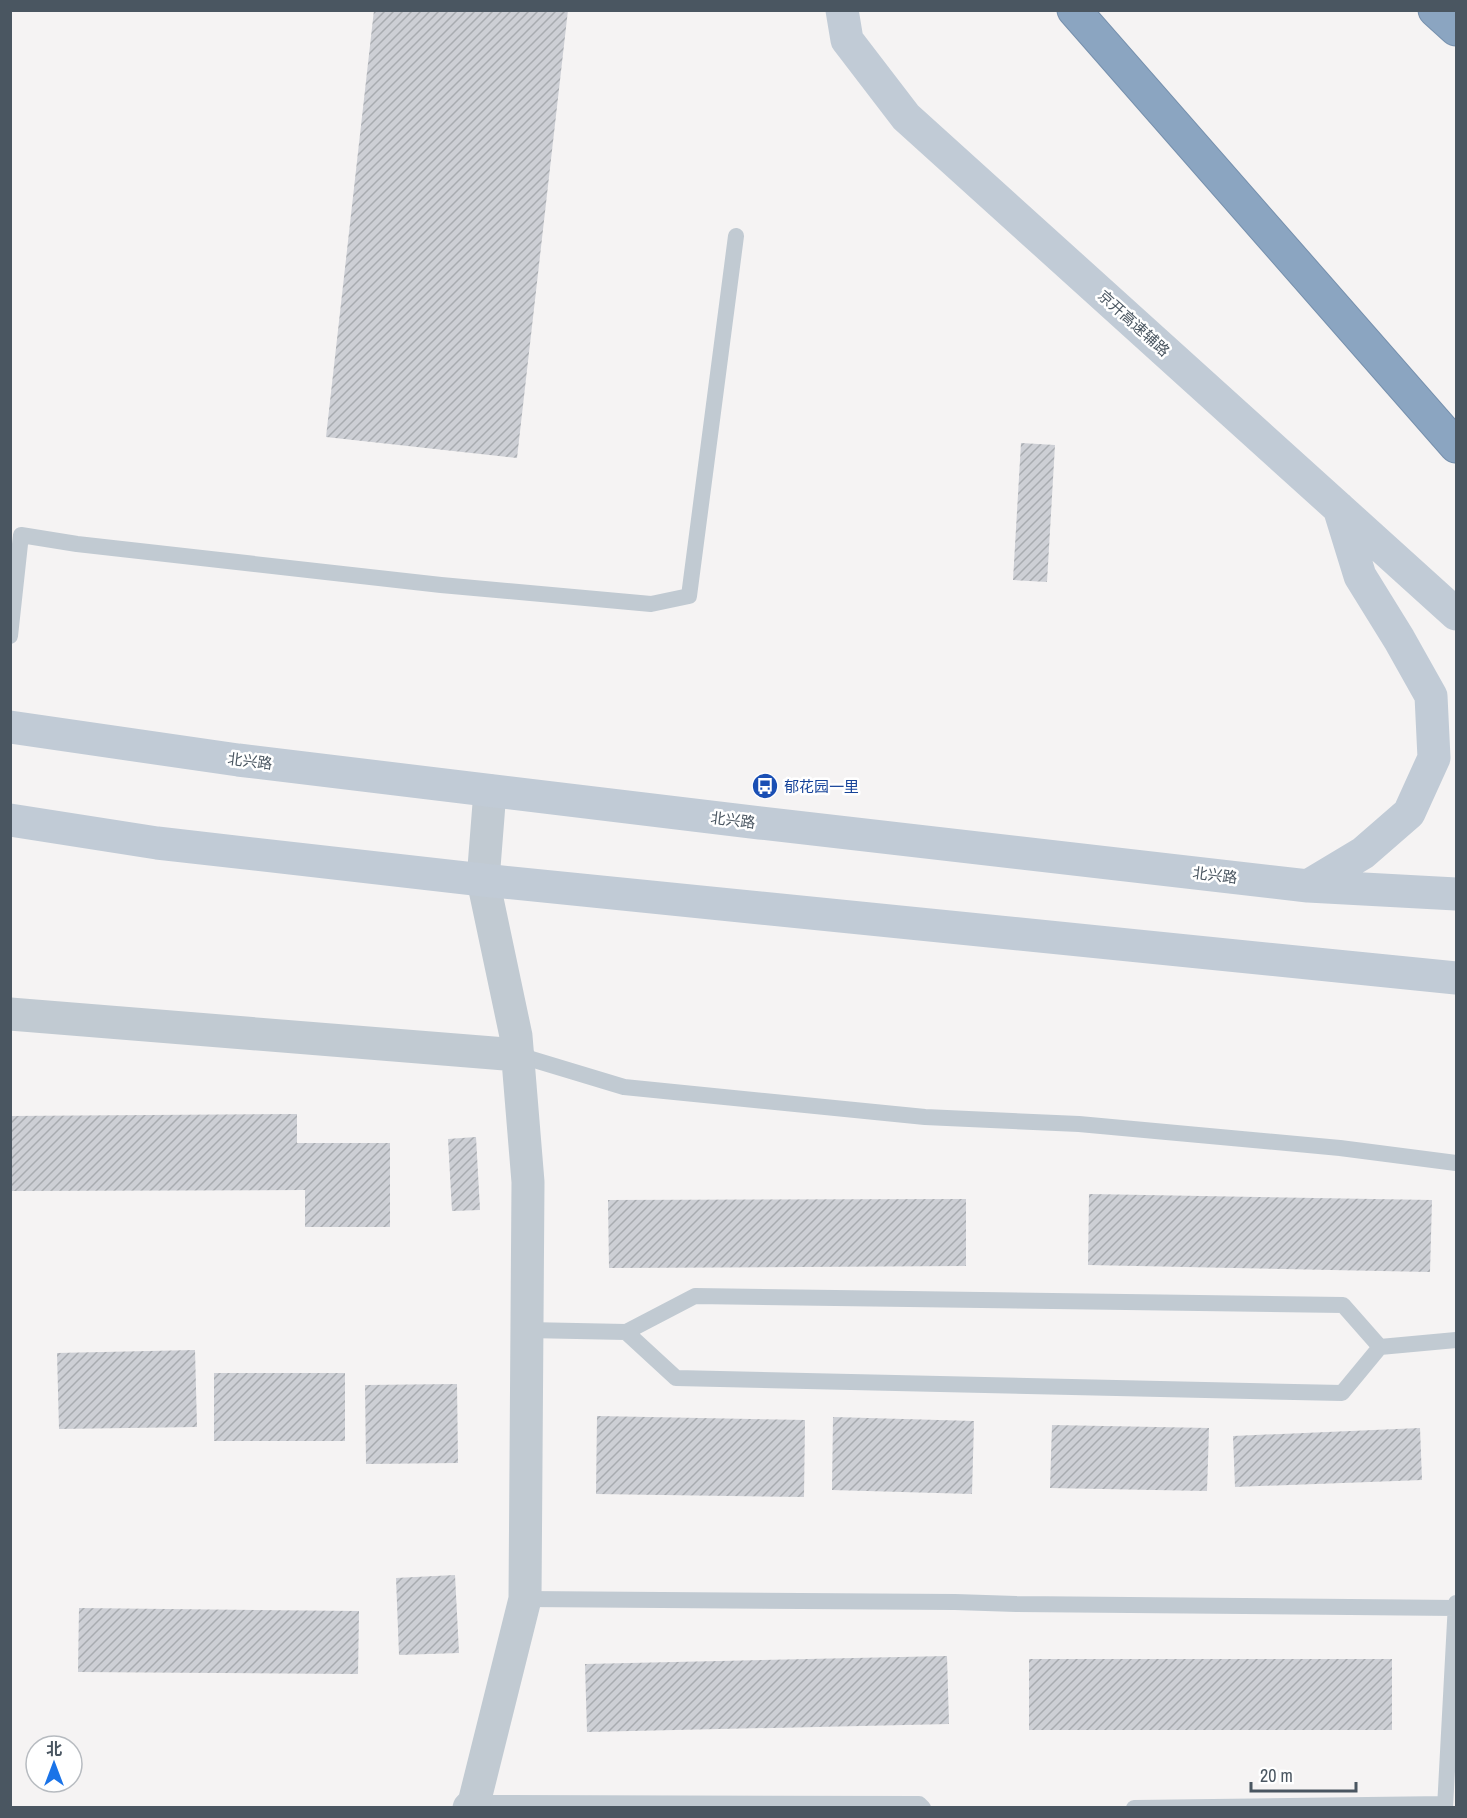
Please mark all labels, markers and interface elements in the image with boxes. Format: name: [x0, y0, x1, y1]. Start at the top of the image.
street label: 京开高速辅路: [1094, 285, 1174, 361]
street label: 北兴路: [226, 748, 274, 774]
bus stop icon: 郁花园一里: [750, 771, 780, 801]
place label: 郁花园一里: [784, 776, 859, 797]
street label: 北兴路: [709, 807, 757, 833]
street label: 北兴路: [1191, 862, 1239, 888]
north arrow: [24, 1734, 84, 1794]
text: 北: [46, 1738, 62, 1760]
scale bar: [1251, 1755, 1356, 1793]
text: 20 m: [1260, 1763, 1293, 1788]

